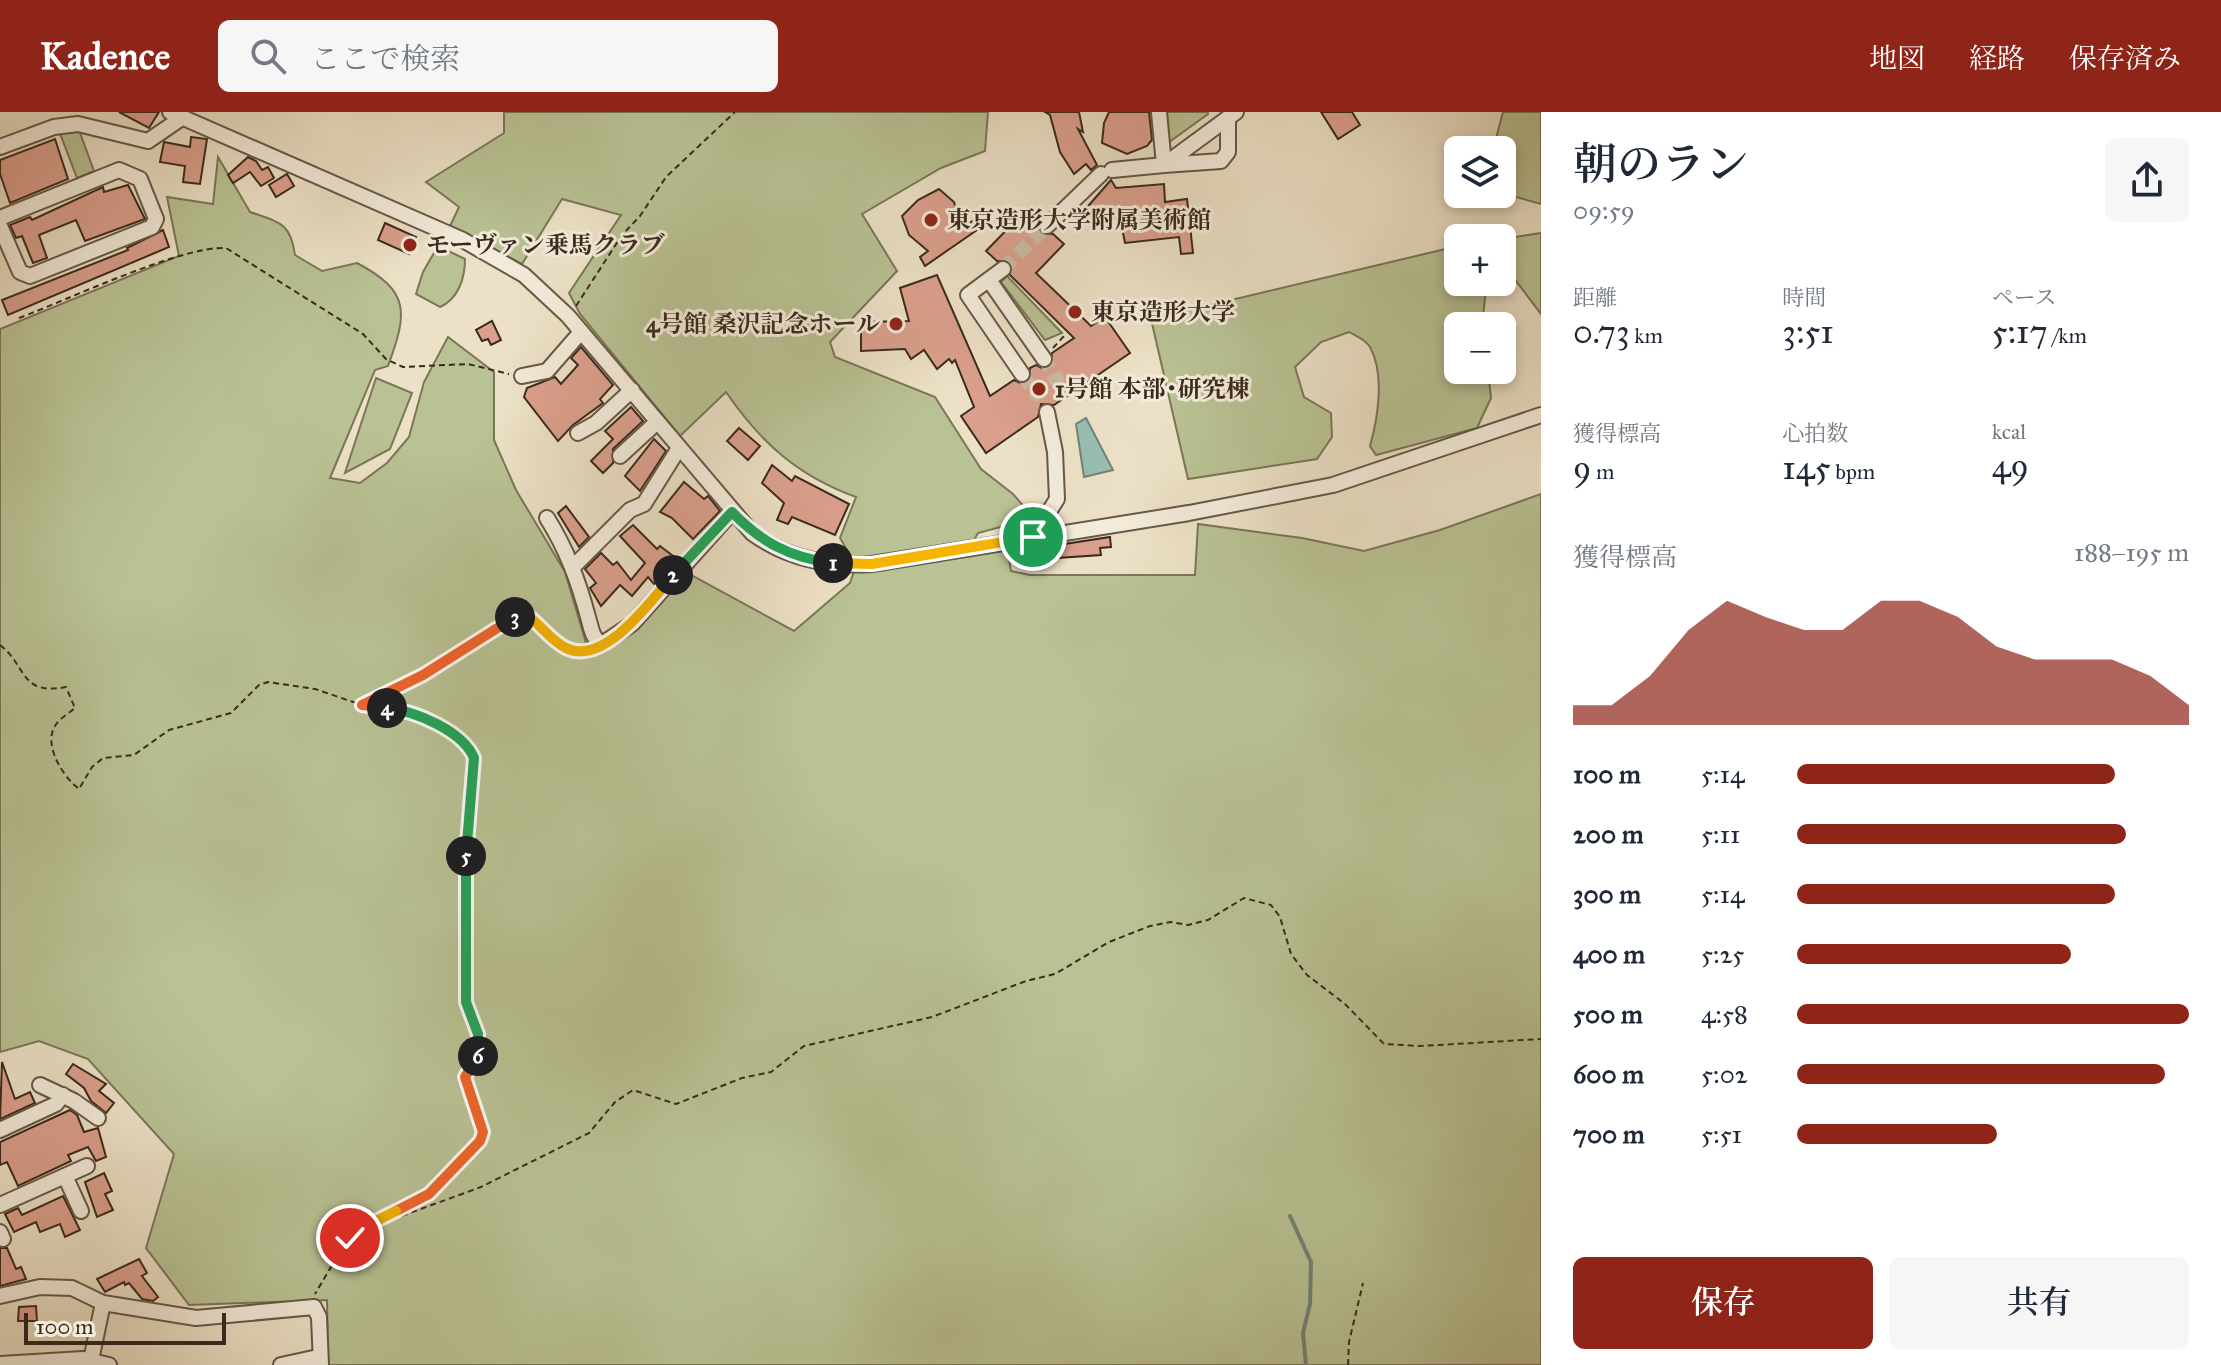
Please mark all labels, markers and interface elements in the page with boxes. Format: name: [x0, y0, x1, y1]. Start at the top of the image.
search box: [218, 20, 778, 92]
text: Kadence: [40, 33, 170, 79]
icon: search: [246, 34, 290, 78]
text: ここで検索: [310, 41, 460, 77]
text: 地図: [1869, 41, 1925, 76]
text: 経路: [1969, 41, 2025, 76]
text: 保存済み: [2069, 41, 2181, 76]
map controls: [1444, 136, 1516, 384]
button: layers: [1444, 136, 1516, 208]
text: 朝のラン: [1573, 137, 1749, 191]
button: share: [2105, 138, 2189, 222]
text: 09:59: [1573, 194, 1635, 226]
place label: 東京造形大学附属美術館: [947, 205, 1211, 235]
marker: 東京造形大学附属美術館: [922, 211, 940, 229]
button: +: [1444, 224, 1516, 296]
place label: モーヴァン乗馬クラブ: [426, 230, 665, 260]
marker: モーヴァン乗馬クラブ: [401, 236, 419, 254]
text: 距離: [1573, 284, 1617, 311]
text: 時間: [1782, 284, 1826, 311]
text: ペース: [1992, 284, 2057, 311]
place label: 東京造形大学: [1091, 297, 1235, 327]
marker: 東京造形大学: [1066, 303, 1084, 321]
place label: 4号館 桑沢記念ホール: [646, 309, 880, 339]
text: 0.73: [1573, 311, 1630, 352]
text: 3:51: [1782, 311, 1834, 352]
text: 5:17: [1992, 311, 2048, 352]
button: −: [1444, 312, 1516, 384]
marker: 4号館 桑沢記念ホール: [887, 315, 905, 333]
text: km: [1630, 322, 1663, 349]
text: /km: [2048, 322, 2087, 349]
place label: 1号館 本部･研究棟: [1055, 374, 1250, 404]
marker: 1号館 本部･研究棟: [1030, 380, 1048, 398]
text: kcal: [1992, 418, 2026, 445]
text: 獲得標高: [1573, 420, 1661, 447]
text: 心拍数: [1782, 420, 1848, 447]
text: 49: [1992, 445, 2029, 486]
text: 9: [1573, 447, 1591, 488]
text: 145: [1782, 447, 1831, 488]
text: m: [1591, 458, 1615, 485]
text: bpm: [1831, 458, 1875, 485]
pin: [999, 503, 1067, 571]
icon: arrive: [1011, 515, 1055, 559]
text: 188–195 m: [2074, 536, 2189, 568]
text: 獲得標高: [1573, 541, 1677, 573]
pin: 1: [813, 543, 853, 583]
text: 1: [829, 549, 837, 576]
pin: 2: [653, 555, 693, 595]
text: 2: [668, 561, 678, 588]
pin: 3: [495, 597, 535, 637]
text: 3: [511, 603, 519, 630]
pin: 4: [367, 688, 407, 728]
text: 4: [381, 694, 393, 721]
text: 100 m: [1573, 758, 1641, 790]
text: 5:14: [1701, 758, 1744, 790]
text: 200 m: [1573, 818, 1644, 850]
text: 5:11: [1701, 818, 1740, 850]
pin: 5: [446, 836, 486, 876]
text: 5: [461, 842, 471, 869]
text: 300 m: [1573, 878, 1641, 910]
text: 5:14: [1701, 878, 1744, 910]
text: 400 m: [1573, 938, 1645, 970]
text: 5:25: [1701, 938, 1744, 970]
text: 500 m: [1573, 998, 1643, 1030]
text: 4:58: [1701, 998, 1748, 1030]
pin: 6: [458, 1036, 498, 1076]
text: 6: [472, 1042, 484, 1069]
text: 600 m: [1573, 1058, 1644, 1090]
text: 5:02: [1701, 1058, 1748, 1090]
text: 700 m: [1573, 1118, 1645, 1150]
text: 5:51: [1701, 1118, 1742, 1150]
pin: [316, 1204, 384, 1272]
icon: check: [328, 1216, 372, 1260]
button: 保存: [1573, 1257, 1873, 1349]
button: 共有: [1889, 1257, 2189, 1349]
scale bar: [24, 1309, 226, 1345]
text: 100 m: [36, 1313, 93, 1340]

